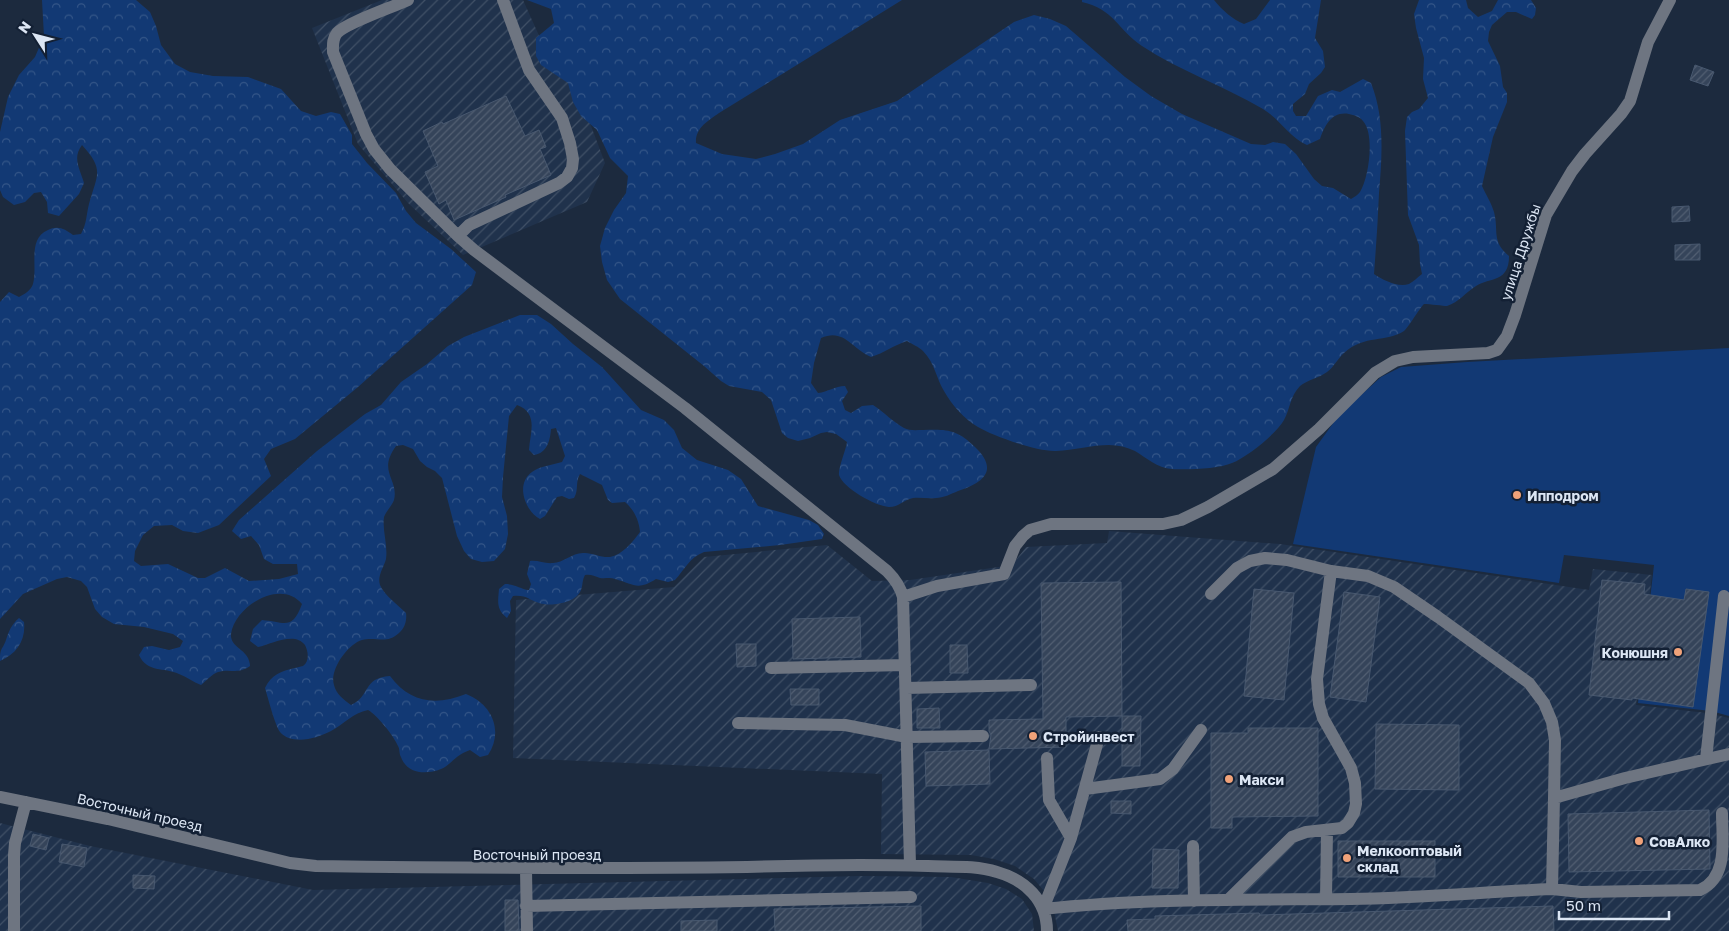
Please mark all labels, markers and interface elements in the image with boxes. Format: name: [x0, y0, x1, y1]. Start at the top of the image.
north arrow: [10, 10, 60, 60]
text: N: [14, 18, 34, 36]
street label: улица Дружбы: [1496, 202, 1544, 302]
place label: Ипподром: [1527, 487, 1599, 504]
marker: Ипподром: [1511, 489, 1523, 501]
place label: Конюшня: [1602, 644, 1668, 661]
marker: Конюшня: [1672, 646, 1684, 658]
place label: Стройинвест: [1043, 728, 1135, 745]
marker: Стройинвест: [1027, 730, 1039, 742]
place label: Макси: [1239, 771, 1284, 788]
marker: Макси: [1223, 773, 1235, 785]
street label: Восточный проезд: [76, 789, 205, 835]
place label: СовАлко: [1649, 833, 1710, 850]
marker: СовАлко: [1633, 835, 1645, 847]
place label: Мелкооптовый склад: [1357, 842, 1462, 875]
street label: Восточный проезд: [473, 846, 602, 863]
marker: Мелкооптовый склад: [1341, 852, 1353, 864]
scale bar: [1559, 888, 1669, 920]
text: 50 m: [1566, 896, 1601, 914]

